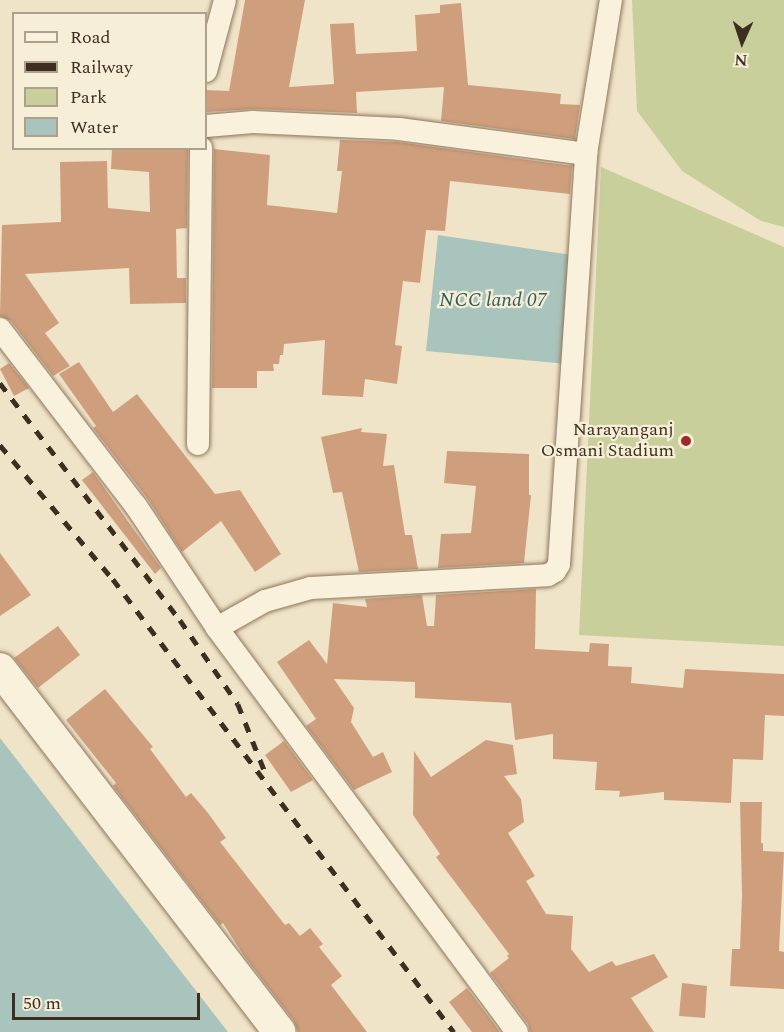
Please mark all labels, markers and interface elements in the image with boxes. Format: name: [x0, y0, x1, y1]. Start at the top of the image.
legend: [12, 12, 207, 150]
north arrow: [712, 12, 772, 72]
text: Road: [70, 24, 111, 51]
text: N: [734, 48, 748, 72]
text: Railway: [70, 54, 133, 81]
text: Park: [70, 84, 107, 111]
text: Water: [70, 114, 118, 141]
water label: NCC land 07: [439, 288, 547, 312]
place label: Narayanganj Osmani Stadium: [541, 420, 674, 462]
marker: Narayanganj Osmani Stadium: [679, 434, 693, 448]
scale bar: [15, 981, 202, 1019]
text: 50 m: [23, 990, 61, 1017]

